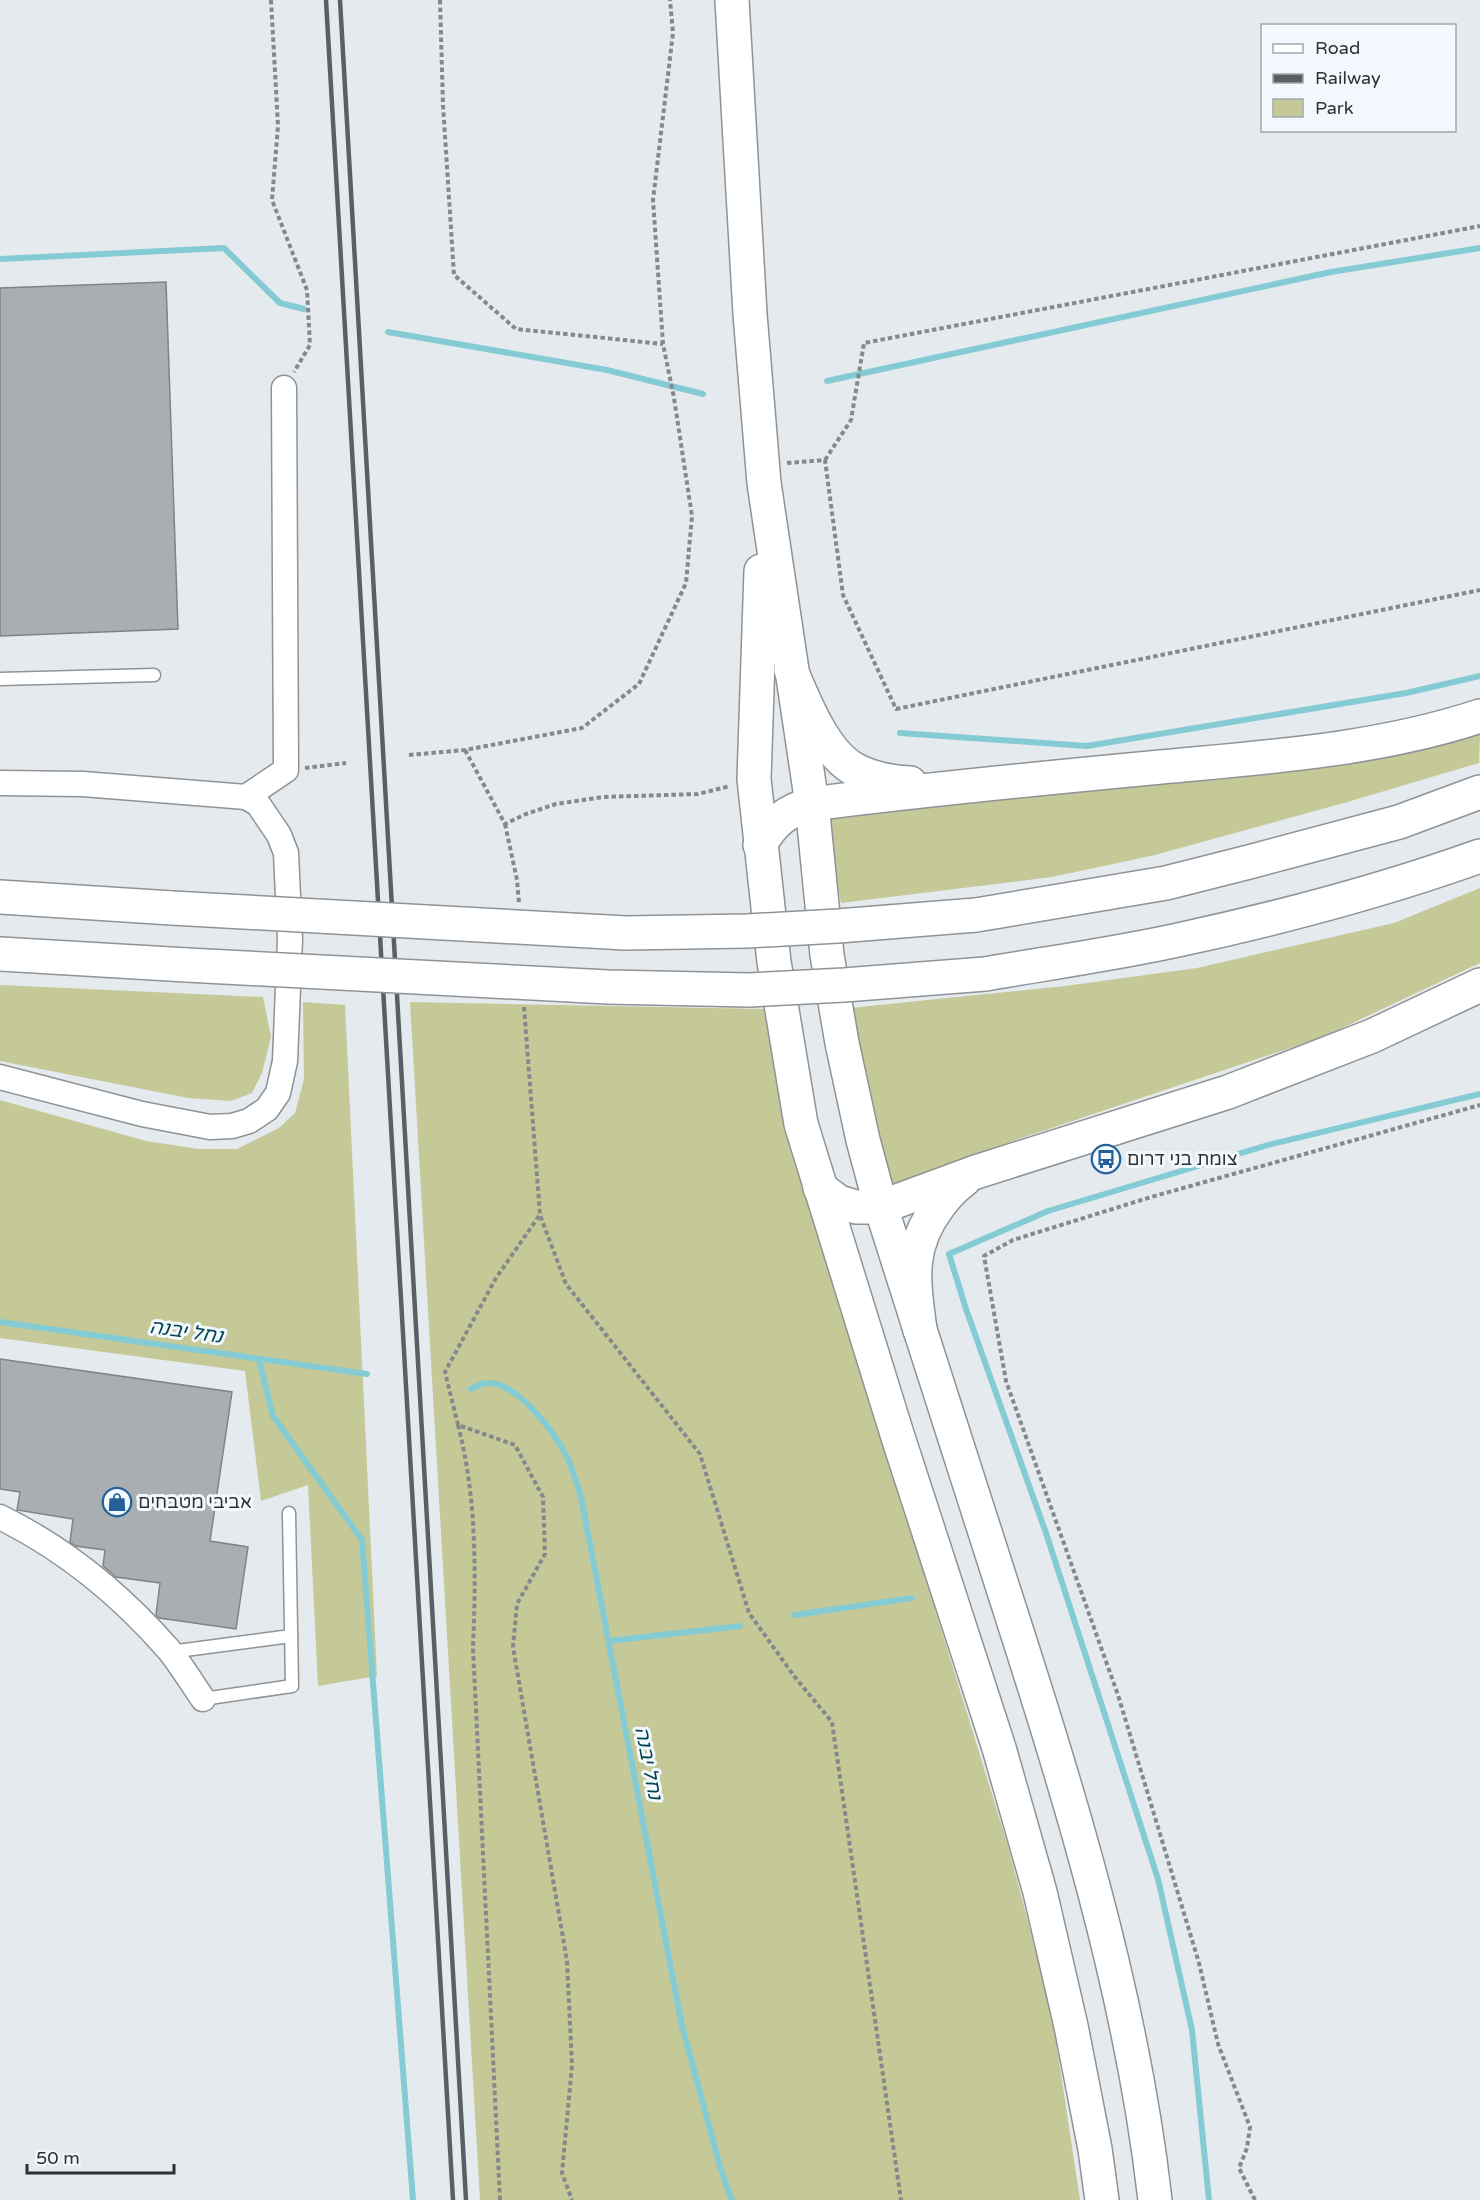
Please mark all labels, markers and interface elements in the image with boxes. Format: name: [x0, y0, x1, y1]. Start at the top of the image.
legend: [1261, 24, 1456, 132]
text: Road: [1315, 37, 1360, 59]
text: Railway: [1315, 67, 1381, 89]
text: Park: [1315, 97, 1354, 119]
bus stop icon: צומת בני דרום: [1090, 1143, 1122, 1175]
place label: צומת בני דרום: [1127, 1148, 1238, 1170]
water label: נחל יבנה: [148, 1315, 226, 1349]
shop icon: אביבי מטבחים: [101, 1486, 133, 1518]
place label: אביבי מטבחים: [138, 1491, 252, 1513]
water label: נחל יבנה: [629, 1724, 667, 1804]
scale bar: [27, 2137, 174, 2175]
text: 50 m: [36, 2147, 80, 2169]

